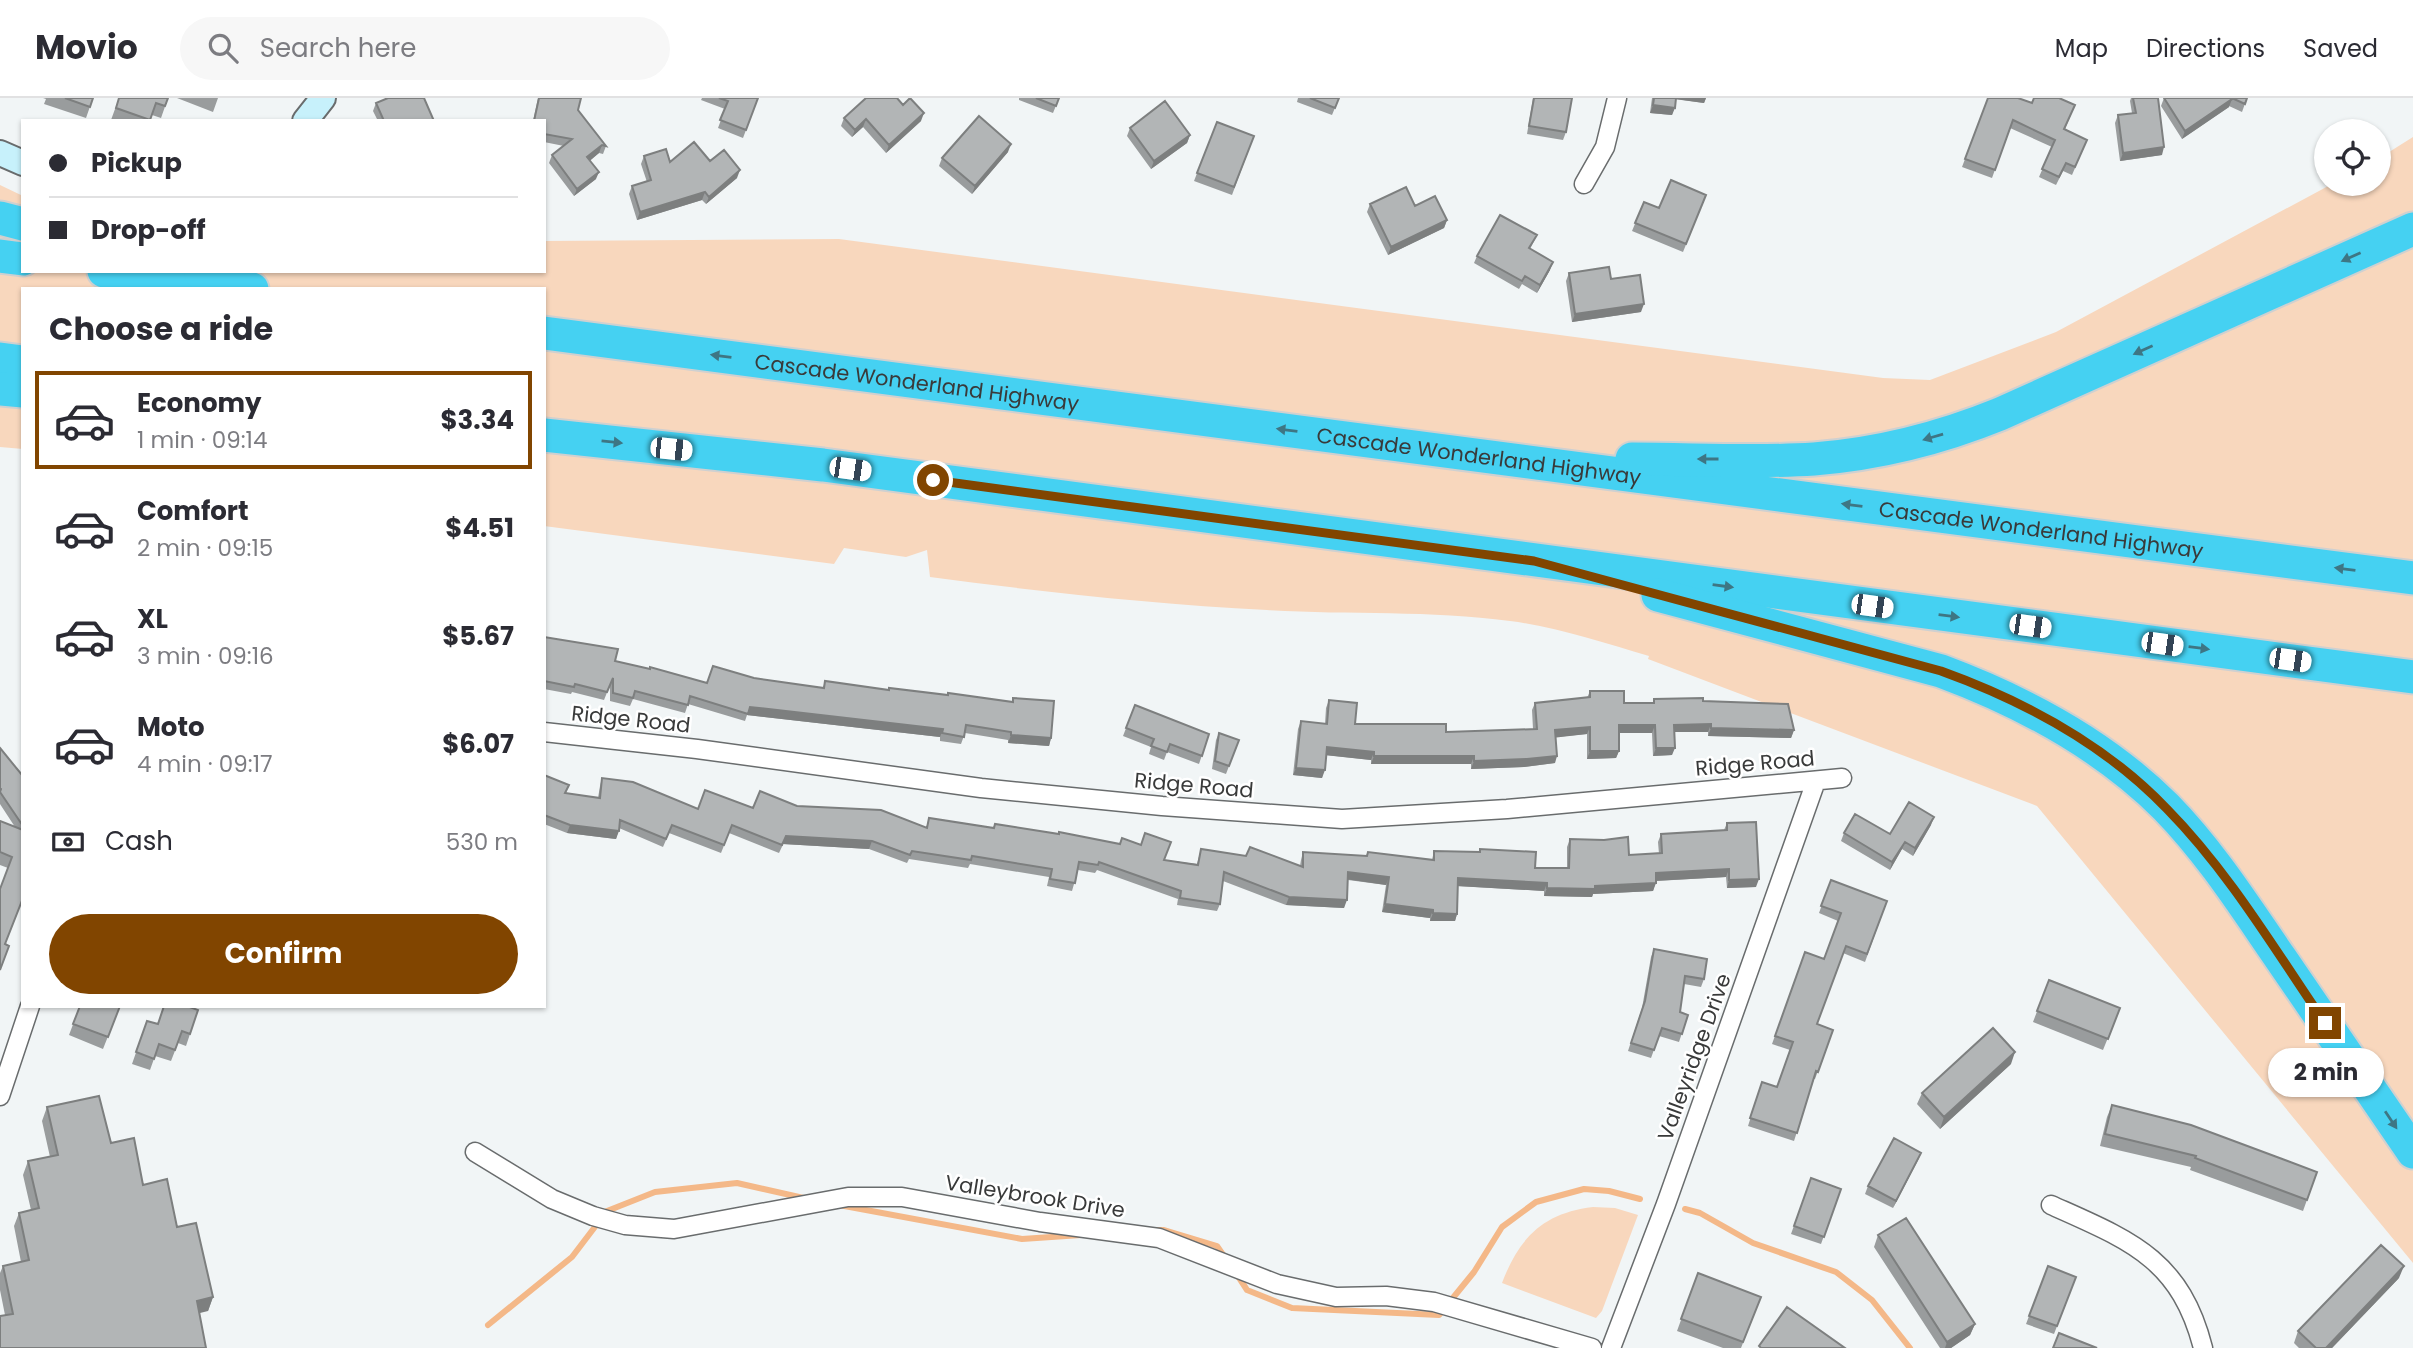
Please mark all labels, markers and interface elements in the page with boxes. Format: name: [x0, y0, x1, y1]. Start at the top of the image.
search box: [180, 17, 670, 80]
text: Movio: [35, 24, 138, 71]
icon: search: [204, 29, 242, 67]
text: Search here: [260, 30, 416, 66]
text: Map: [2055, 32, 2108, 65]
text: Directions: [2146, 32, 2265, 65]
text: Saved: [2303, 32, 2378, 65]
map controls: [2314, 119, 2391, 196]
button: locate: [2314, 119, 2391, 196]
text: Pickup: [91, 145, 182, 181]
text: Drop-off: [91, 212, 206, 248]
one-way arrow: [2341, 251, 2361, 263]
text: Choose a ride: [49, 306, 273, 351]
one-way arrow: [2133, 344, 2153, 356]
street label: Cascade Wonderland Highway: [753, 346, 1081, 418]
one-way arrow: [710, 350, 732, 361]
text: Economy: [137, 385, 261, 421]
icon: car: [53, 389, 116, 452]
text: $3.34: [440, 402, 514, 438]
street label: Cascade Wonderland Highway: [1315, 420, 1643, 491]
text: 1 min · 09:14: [137, 424, 267, 456]
one-way arrow: [1276, 425, 1298, 436]
one-way arrow: [1922, 432, 1944, 443]
car: [650, 436, 693, 462]
one-way arrow: [601, 437, 623, 448]
one-way arrow: [1697, 453, 1719, 465]
car: [828, 456, 873, 482]
route start: [917, 464, 949, 496]
text: Comfort: [137, 493, 249, 529]
street label: Cascade Wonderland Highway: [1877, 494, 2205, 565]
icon: car: [53, 497, 116, 560]
one-way arrow: [1841, 500, 1863, 511]
text: $4.51: [445, 510, 514, 546]
text: 2 min · 09:15: [137, 532, 273, 564]
one-way arrow: [2334, 564, 2356, 575]
one-way arrow: [1712, 581, 1734, 592]
car: [1850, 593, 1895, 619]
text: XL: [137, 601, 168, 637]
icon: car: [53, 605, 116, 668]
one-way arrow: [1938, 611, 1960, 622]
car: [2008, 613, 2053, 639]
text: $5.67: [442, 618, 514, 654]
car: [2140, 631, 2185, 657]
text: 3 min · 09:16: [137, 640, 274, 672]
one-way arrow: [2188, 643, 2210, 654]
car: [2268, 647, 2313, 673]
street label: Ridge Road: [570, 698, 692, 740]
text: Moto: [137, 709, 205, 745]
icon: car: [53, 713, 116, 776]
text: $6.07: [442, 726, 514, 762]
street label: Ridge Road: [1694, 743, 1816, 783]
text: 4 min · 09:17: [137, 748, 273, 780]
street label: Ridge Road: [1133, 765, 1255, 805]
icon: cash: [49, 823, 87, 861]
text: Cash: [105, 823, 173, 859]
text: 530 m: [446, 826, 518, 858]
button: Confirm: [49, 914, 518, 994]
street label: Valleyridge Drive: [1650, 969, 1738, 1145]
route end: [2309, 1007, 2341, 1039]
callout: 2 min: [2267, 1048, 2383, 1096]
text: 2 min: [2294, 1056, 2358, 1088]
one-way arrow: [2384, 1111, 2398, 1129]
street label: Valleybrook Drive: [943, 1167, 1127, 1225]

